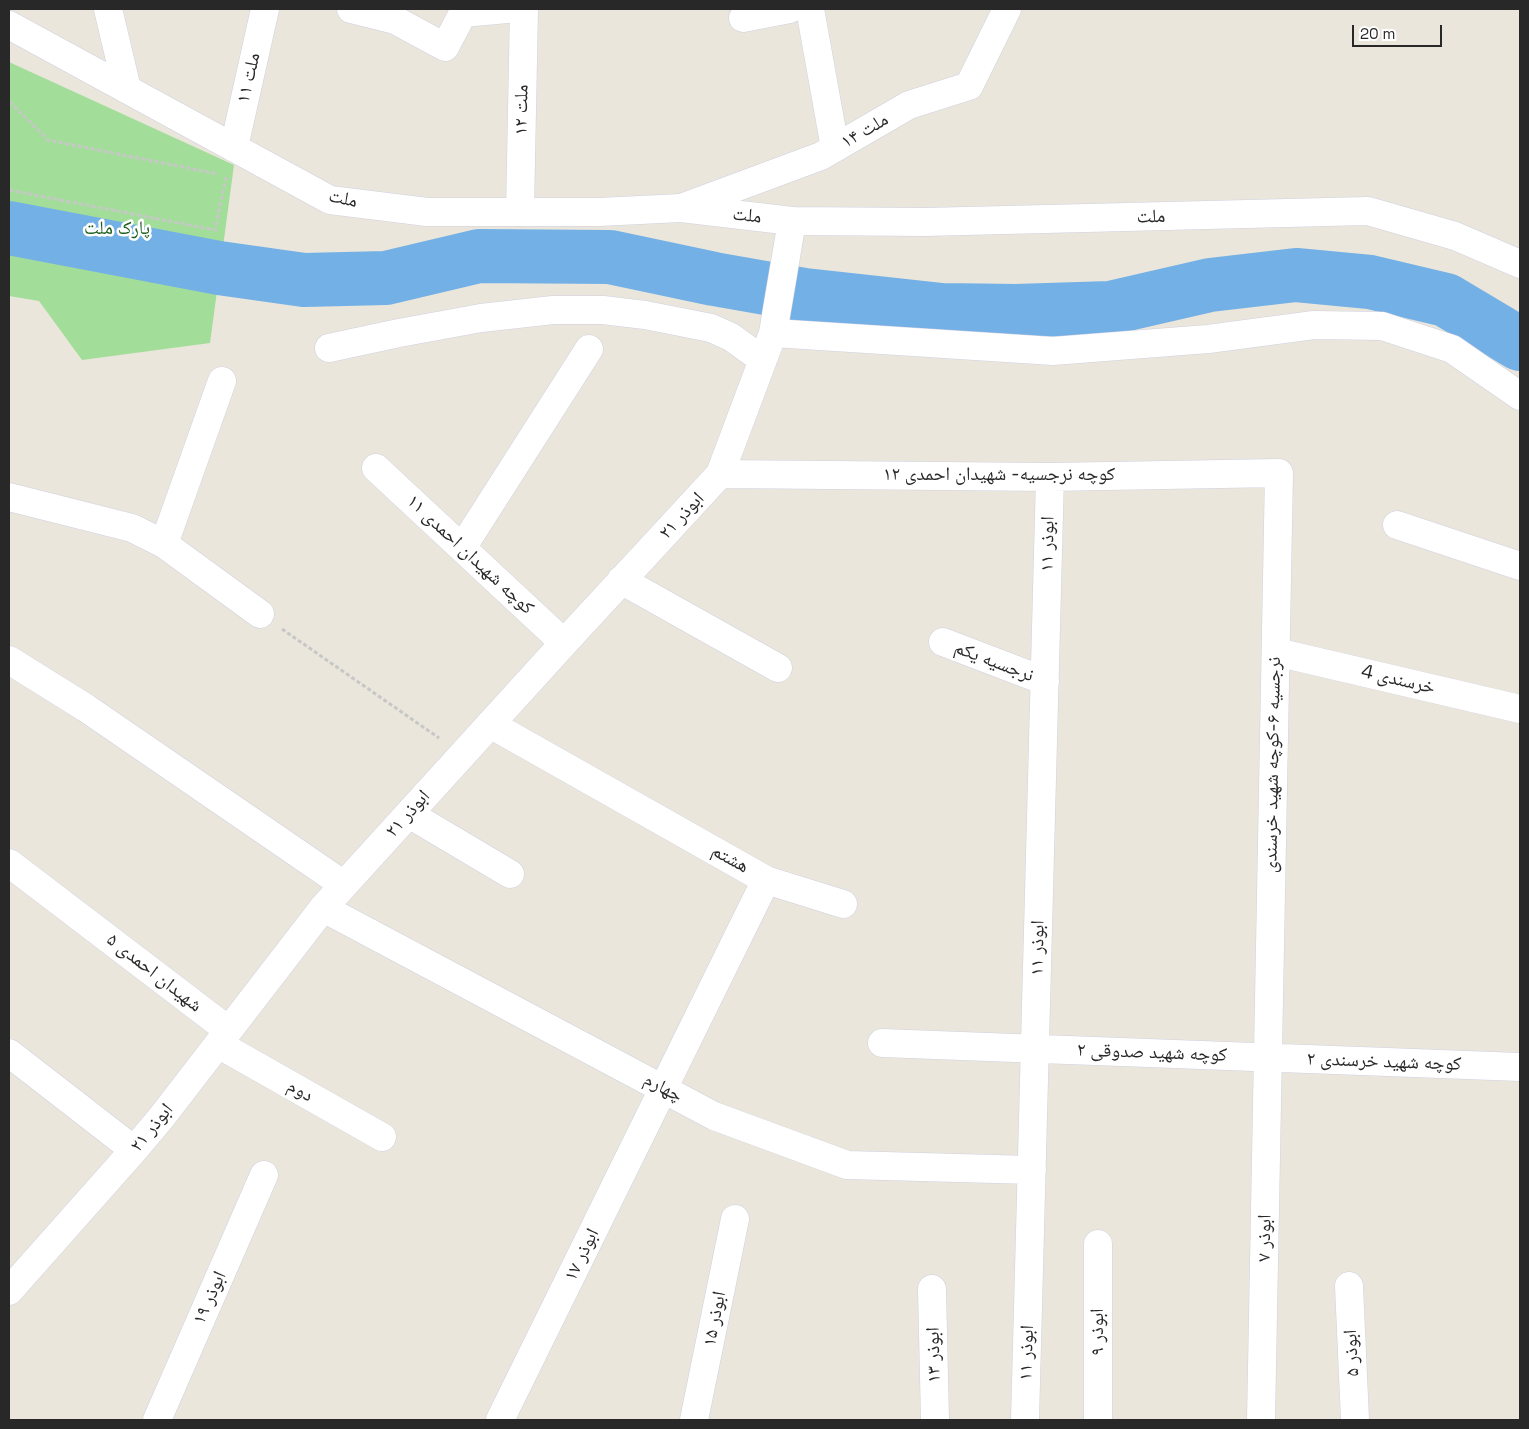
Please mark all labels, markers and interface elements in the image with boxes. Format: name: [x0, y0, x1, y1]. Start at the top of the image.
scale bar: [1354, 15, 1444, 47]
text: 20 m: [1360, 24, 1395, 43]
street label: ۱۱ ملت: [232, 51, 266, 105]
street label: ۱۲ ملت: [510, 84, 534, 136]
street label: ۱۴ ملت: [837, 108, 893, 154]
street label: ملت: [327, 185, 359, 213]
street label: ملت: [731, 203, 763, 229]
street label: ملت: [1136, 205, 1166, 229]
park label: پارک ملت: [84, 218, 150, 240]
street label: کوچه نرجسیه- شهیدان احمدی ۱۲: [883, 464, 1115, 486]
street label: ۲۱ ابوذر: [655, 488, 709, 544]
street label: کوچه شهیدان احمدی ۱۱: [402, 490, 538, 620]
street label: ابوذر ۱۱: [1036, 516, 1060, 572]
street label: نرجسیه یکم: [951, 636, 1037, 688]
street label: نرجسیه ۶-کوچه شهید خرسندی: [1260, 657, 1286, 873]
street label: خرسندی 4: [1359, 660, 1437, 700]
street label: ۲۱ ابوذر: [381, 786, 435, 842]
street label: هشتم: [707, 840, 753, 878]
street label: ابوذر ۱۱: [1026, 920, 1050, 976]
street label: شهیدان احمدی ۵: [102, 929, 206, 1017]
street label: کوچه شهید صدوقی ۲: [1077, 1039, 1227, 1067]
street label: کوچه شهید خرسندی ۲: [1306, 1048, 1462, 1076]
street label: چهارم: [640, 1068, 686, 1108]
street label: دوم: [283, 1075, 317, 1107]
street label: ۲۱ ابوذر: [126, 1099, 178, 1157]
street label: ۷ ابوذر: [1253, 1214, 1277, 1262]
street label: ۱۷ ابوذر: [560, 1225, 604, 1285]
street label: ابوذر ۱۹: [188, 1268, 232, 1328]
street label: ۱۵ ابوذر: [698, 1289, 732, 1349]
street label: ۹ ابوذر: [1087, 1308, 1109, 1356]
street label: ابوذر ۱۱: [1015, 1325, 1039, 1381]
street label: ۱۳ ابوذر: [922, 1327, 946, 1383]
street label: ۵ ابوذر: [1339, 1329, 1365, 1377]

